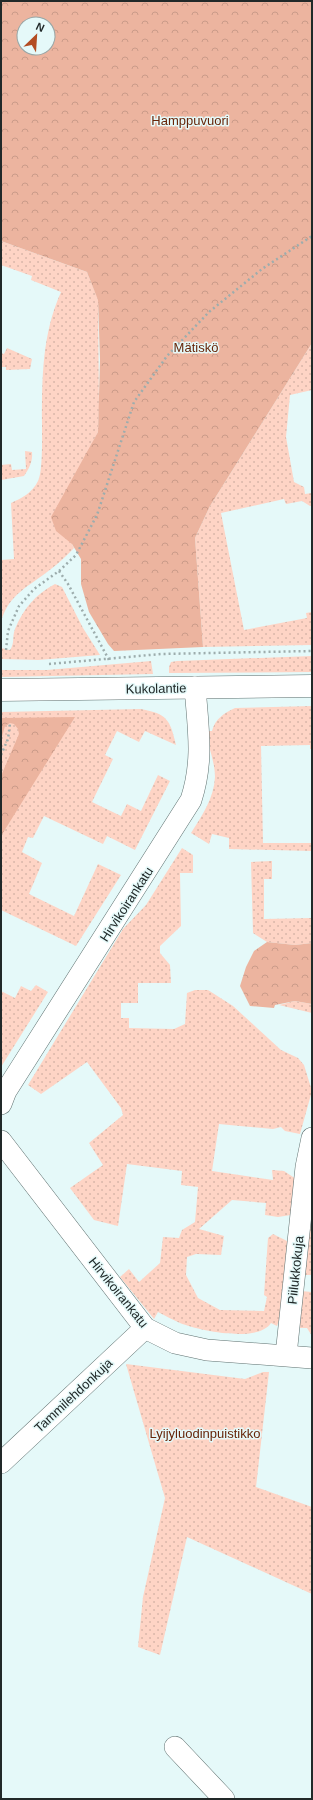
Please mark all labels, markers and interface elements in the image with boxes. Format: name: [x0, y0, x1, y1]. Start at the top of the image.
north arrow: [16, 16, 56, 56]
text: N: [34, 20, 46, 34]
park label: Hamppuvuori: [151, 113, 229, 128]
park label: Mätiskö: [174, 340, 218, 355]
street label: Kukolantie: [126, 680, 186, 697]
street label: Hirvikoirankatu: [97, 864, 156, 944]
street label: Piilukkokuja: [284, 1234, 307, 1305]
street label: Hirvikoirankatu: [86, 1254, 151, 1330]
street label: Tammilehdonkuja: [31, 1355, 116, 1435]
park label: Lyijyluodinpuistikko: [150, 1426, 260, 1441]

